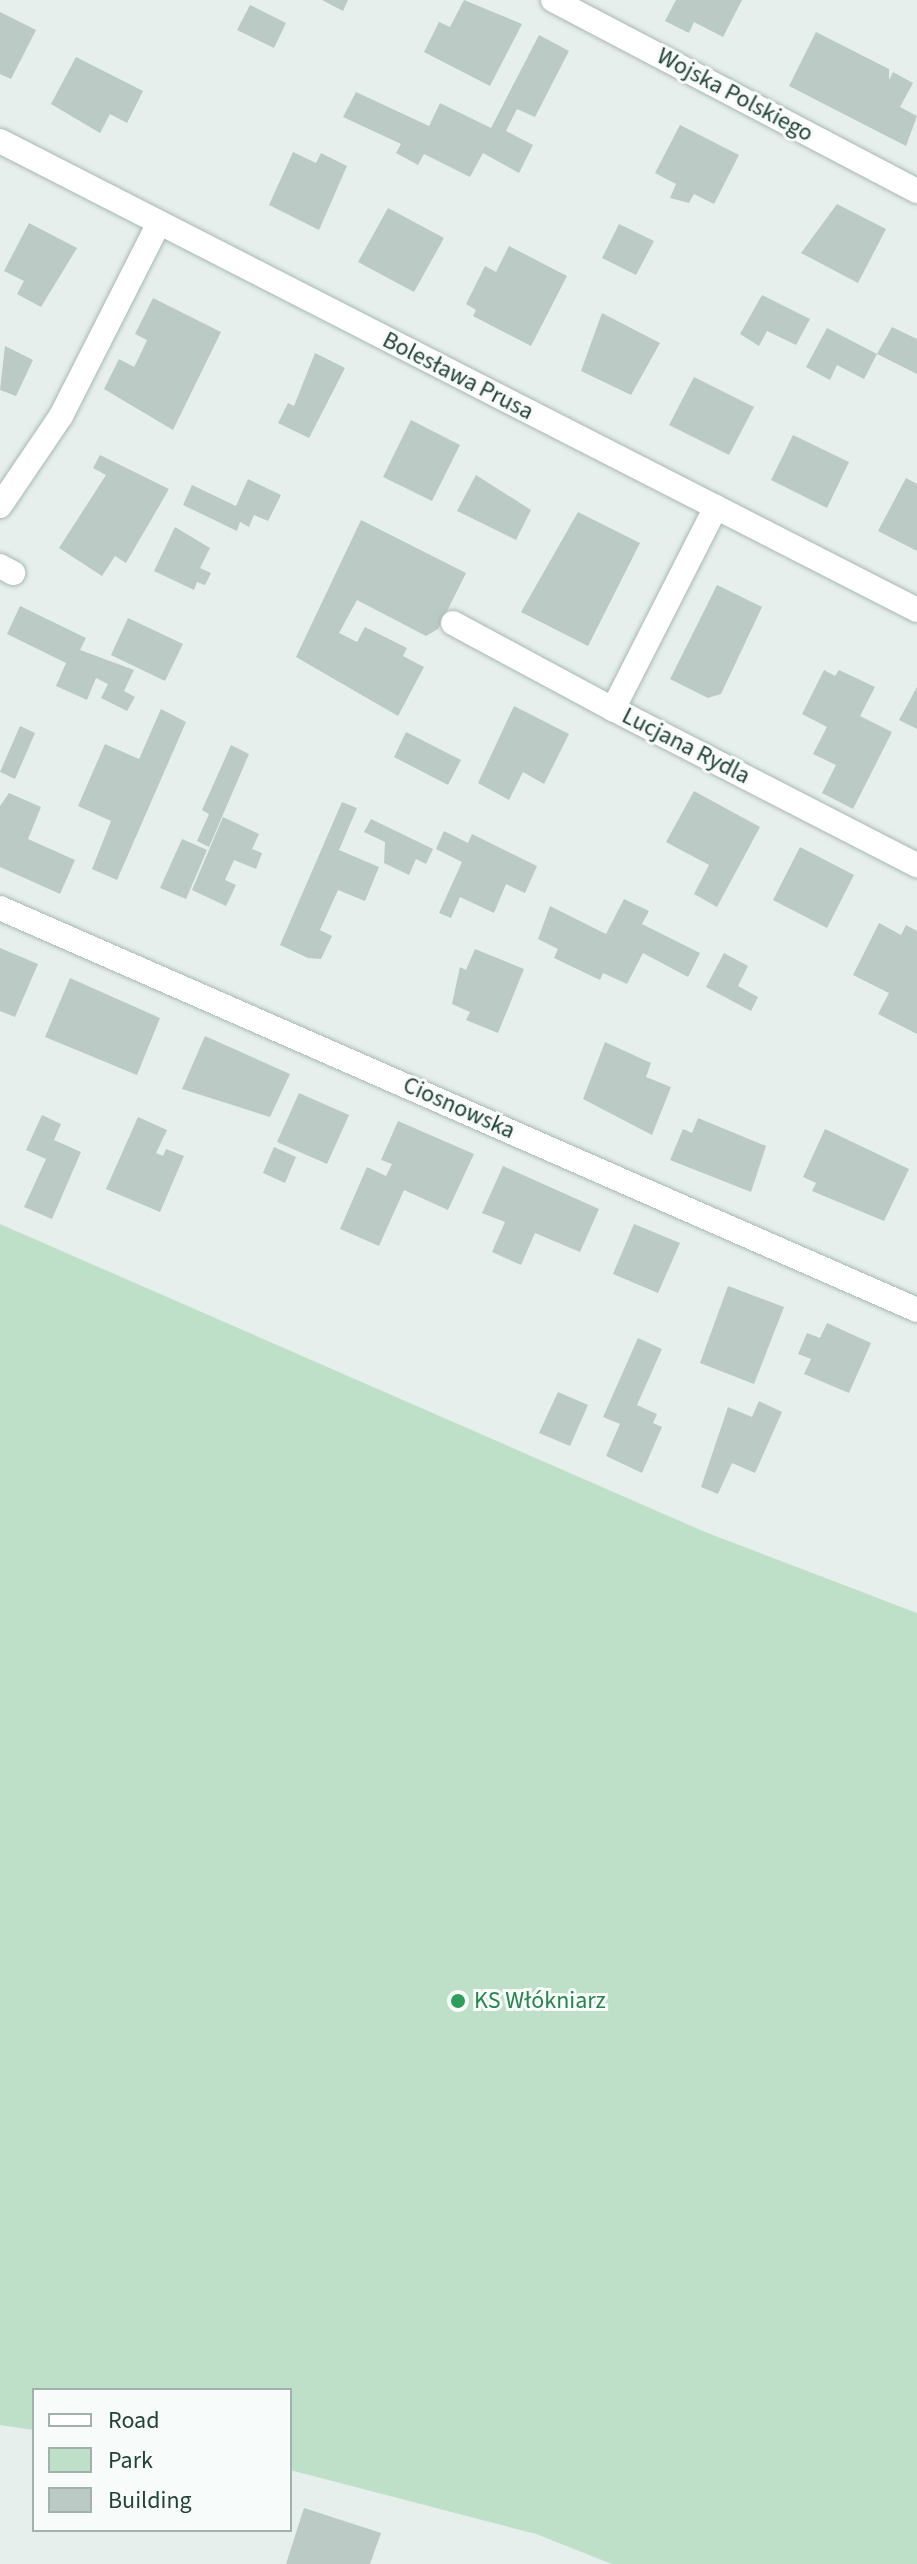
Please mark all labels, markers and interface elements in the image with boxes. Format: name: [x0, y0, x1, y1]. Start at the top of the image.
street label: Wojska Polskiego: [652, 42, 818, 148]
street label: Bolesława Prusa: [378, 326, 538, 426]
street label: Lucjana Rydla: [617, 701, 755, 791]
street label: Ciosnowska: [398, 1070, 520, 1146]
place label: KS Włókniarz: [474, 1987, 606, 2015]
marker: KS Włókniarz: [449, 1992, 467, 2010]
legend: [32, 2388, 292, 2532]
text: Road: [108, 2403, 160, 2438]
text: Park: [108, 2443, 153, 2478]
text: Building: [108, 2483, 192, 2518]

